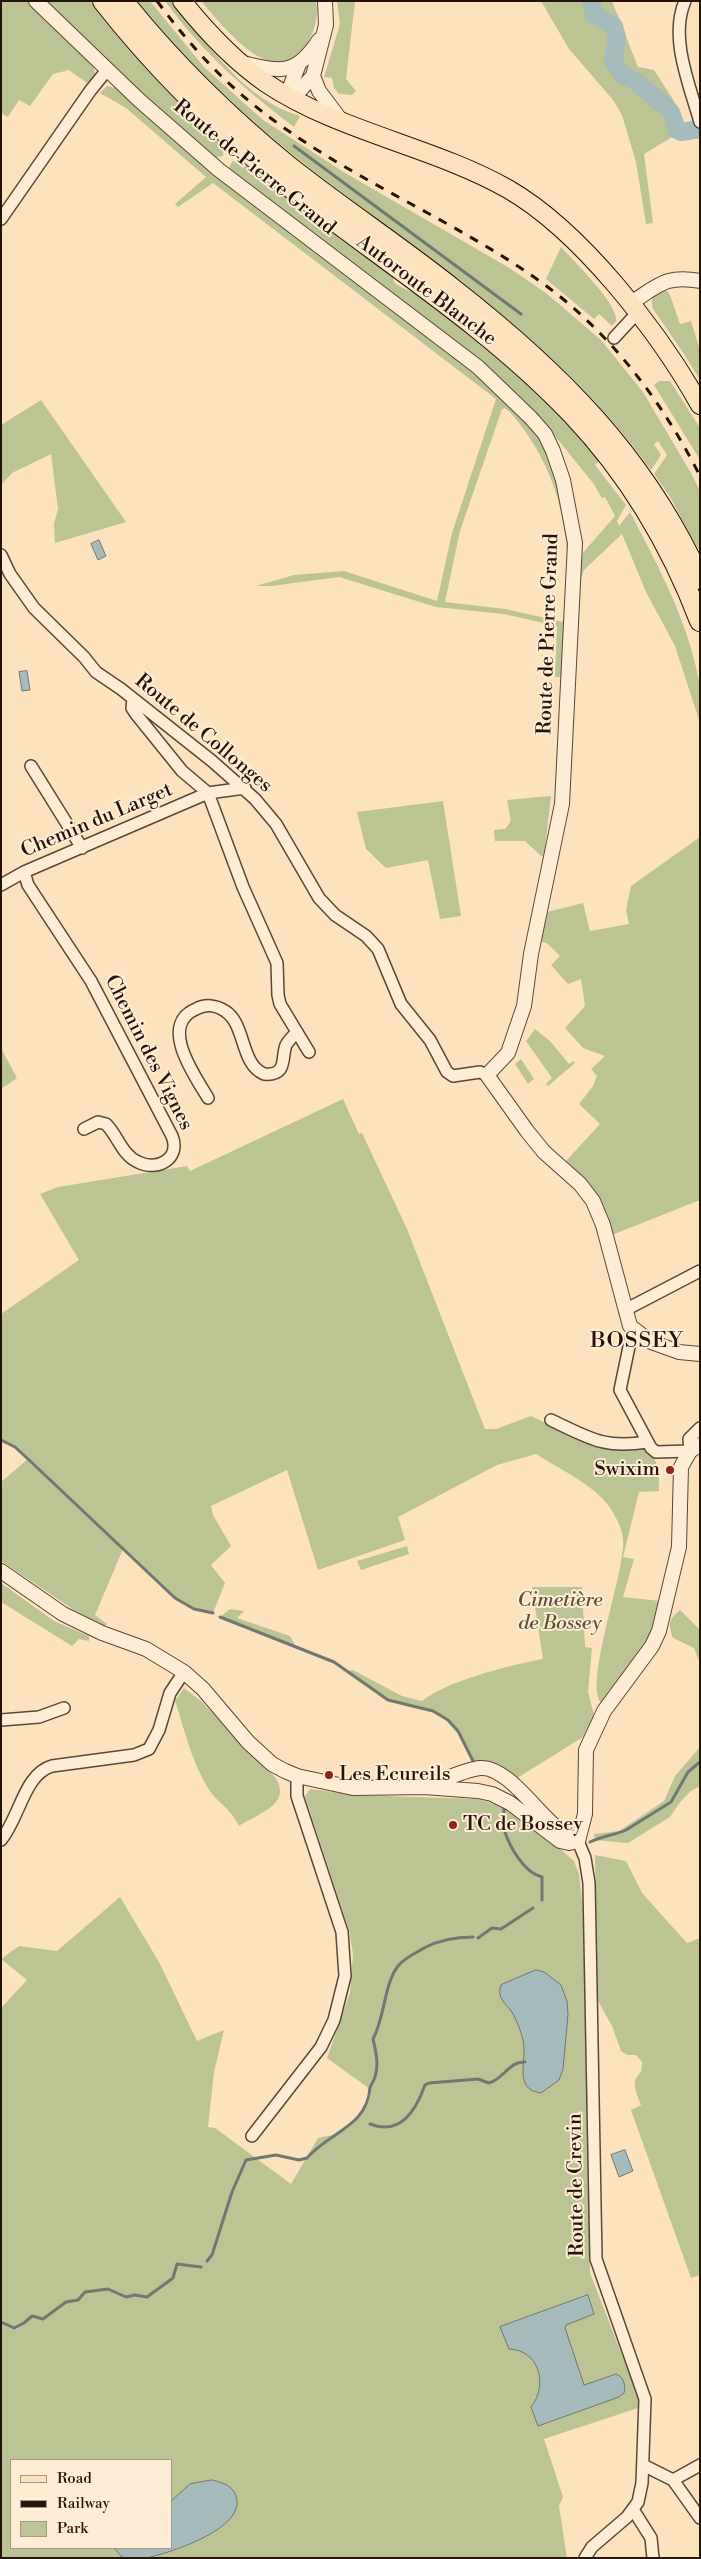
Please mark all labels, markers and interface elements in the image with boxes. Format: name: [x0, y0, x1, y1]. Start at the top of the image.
street label: Route de Pierre Grand: [168, 95, 340, 241]
street label: Autoroute Blanche: [351, 231, 501, 351]
street label: Route de Pierre Grand: [533, 533, 565, 735]
street label: Route de Collonges: [129, 670, 277, 798]
street label: Chemin du Larget: [18, 778, 176, 864]
street label: Chemin des Vignes: [98, 971, 198, 1135]
district label: BOSSEY: [590, 1329, 684, 1355]
place label: Swixim: [594, 1458, 660, 1482]
marker: Swixim: [664, 1464, 676, 1476]
park label: Cimetière de Bossey: [517, 1589, 603, 1636]
place label: Les Ecureils: [339, 1763, 450, 1787]
marker: Les Ecureils: [323, 1769, 335, 1781]
place label: TC de Bossey: [463, 1813, 583, 1837]
marker: TC de Bossey: [447, 1819, 459, 1831]
street label: Route de Crevin: [564, 2113, 590, 2257]
legend: [10, 2459, 172, 2549]
text: Road: [57, 2469, 92, 2488]
text: Railway: [57, 2494, 110, 2513]
text: Park: [57, 2519, 88, 2538]

